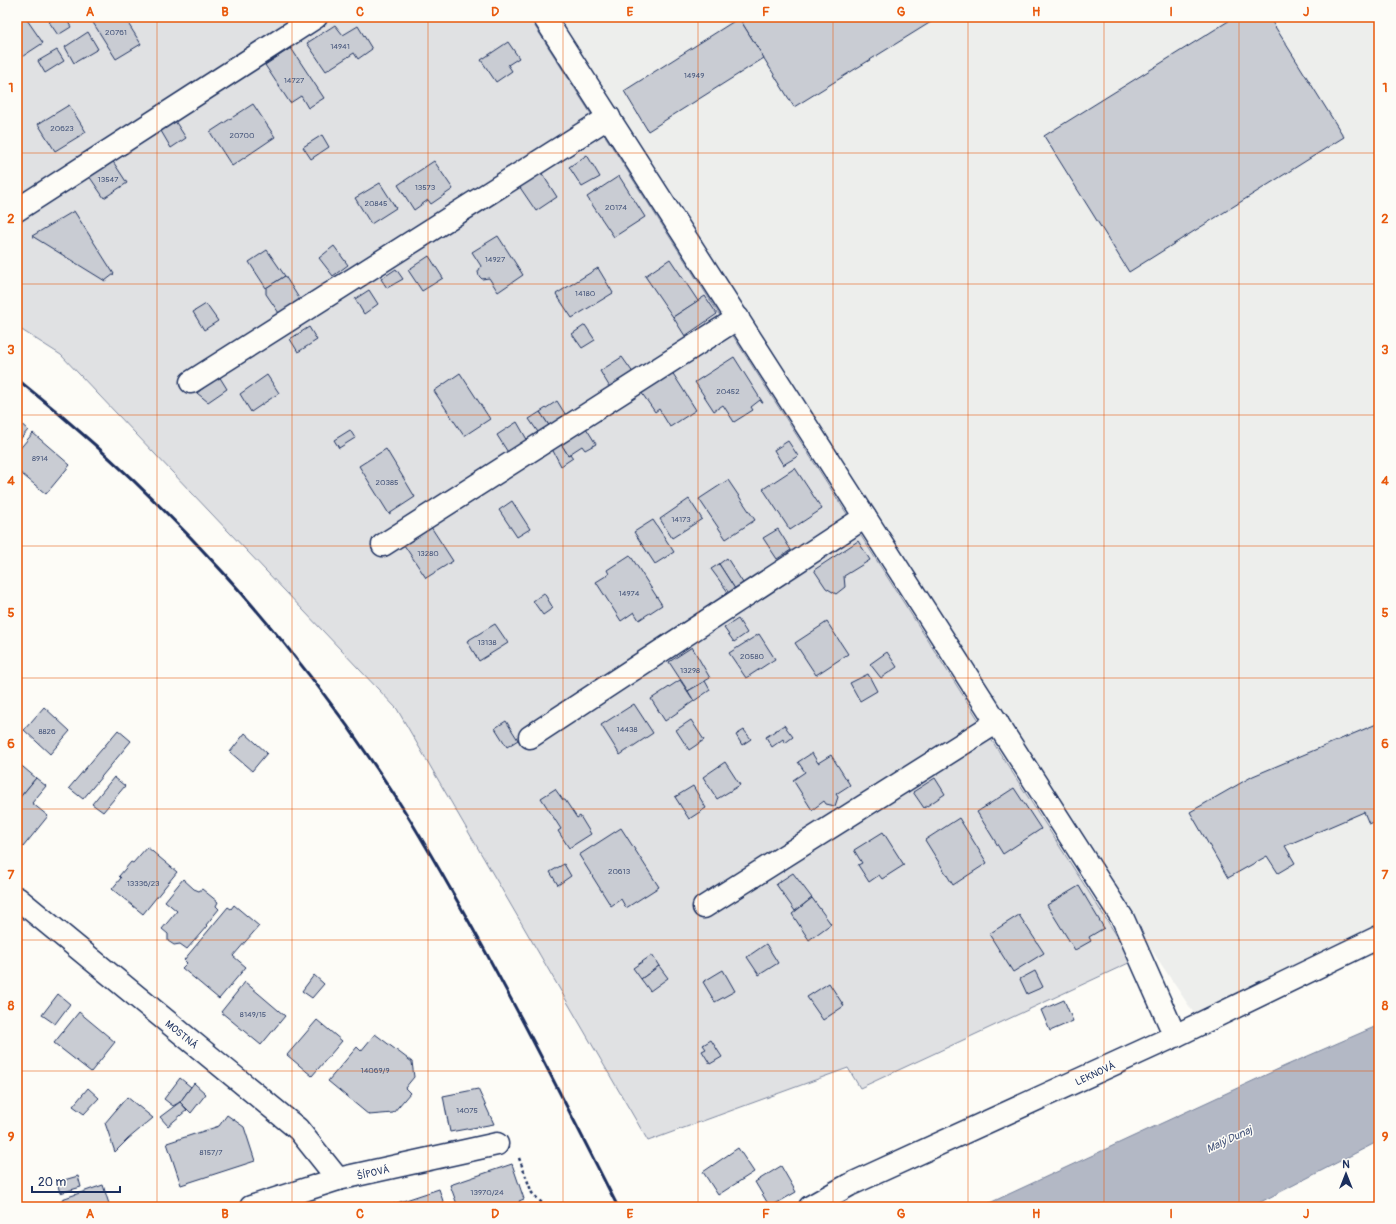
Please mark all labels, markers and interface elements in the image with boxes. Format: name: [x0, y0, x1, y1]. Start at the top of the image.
text: A: [86, 4, 95, 20]
text: B: [221, 4, 229, 20]
text: C: [356, 4, 364, 20]
text: D: [491, 4, 499, 20]
text: E: [627, 4, 634, 20]
text: F: [762, 4, 770, 20]
text: G: [897, 4, 906, 20]
text: H: [1032, 4, 1040, 20]
text: I: [1169, 4, 1173, 20]
text: J: [1303, 4, 1309, 20]
house number: 20761: [105, 28, 127, 37]
house number: 14941: [330, 42, 350, 51]
house number: 14949: [684, 71, 704, 80]
house number: 14727: [284, 76, 305, 85]
text: 1: [8, 80, 14, 96]
text: 1: [1382, 80, 1388, 96]
house number: 20623: [50, 124, 74, 133]
house number: 20700: [229, 131, 255, 140]
house number: 13547: [98, 175, 119, 184]
house number: 13573: [415, 183, 436, 192]
house number: 20845: [365, 199, 387, 208]
house number: 20174: [605, 203, 627, 212]
text: 2: [7, 211, 15, 227]
text: 2: [1381, 211, 1389, 227]
house number: 14927: [485, 255, 506, 264]
house number: 14180: [575, 289, 596, 298]
text: 3: [7, 342, 15, 358]
text: 3: [1381, 342, 1389, 358]
house number: 20452: [716, 387, 740, 396]
house number: 8914: [32, 454, 48, 463]
text: 4: [7, 473, 15, 489]
text: 4: [1381, 473, 1389, 489]
house number: 20385: [376, 478, 398, 487]
house number: 14173: [671, 515, 691, 524]
house number: 13280: [417, 549, 439, 558]
house number: 14974: [619, 589, 640, 598]
text: 5: [7, 605, 15, 621]
text: 5: [1381, 605, 1389, 621]
house number: 13138: [477, 638, 497, 647]
house number: 20580: [740, 652, 764, 661]
house number: 13298: [680, 666, 700, 675]
house number: 14438: [617, 725, 637, 734]
house number: 8826: [38, 727, 56, 736]
text: 6: [7, 736, 15, 752]
text: 6: [1381, 736, 1389, 752]
text: 7: [8, 867, 15, 883]
house number: 20613: [608, 867, 631, 876]
text: 7: [1382, 867, 1389, 883]
house number: 13336/23: [127, 879, 160, 888]
text: 8: [8, 998, 15, 1014]
text: 8: [1382, 998, 1389, 1014]
house number: 8149/15: [240, 1010, 266, 1019]
street label: MOSTNÁ: [163, 1017, 201, 1052]
street label: LEKNOVÁ: [1073, 1058, 1118, 1088]
house number: 14069/9: [361, 1066, 390, 1075]
house number: 14075: [456, 1106, 478, 1115]
water label: Malý Dunaj: [1204, 1123, 1255, 1156]
text: 9: [8, 1129, 15, 1145]
text: 9: [1382, 1129, 1389, 1145]
house number: 8157/7: [200, 1148, 223, 1157]
north arrow: [1326, 1154, 1366, 1194]
text: N: [1342, 1158, 1350, 1171]
street label: ŠÍPOVÁ: [355, 1161, 391, 1183]
scale bar: [32, 1168, 120, 1194]
text: 20 m: [38, 1175, 67, 1190]
house number: 13970/24: [470, 1188, 504, 1197]
text: A: [86, 1206, 95, 1222]
text: B: [221, 1206, 229, 1222]
text: C: [356, 1206, 364, 1222]
text: D: [491, 1206, 499, 1222]
text: E: [627, 1206, 634, 1222]
text: F: [762, 1206, 770, 1222]
text: G: [897, 1206, 906, 1222]
text: H: [1032, 1206, 1040, 1222]
text: I: [1169, 1206, 1173, 1222]
text: J: [1303, 1206, 1309, 1222]

